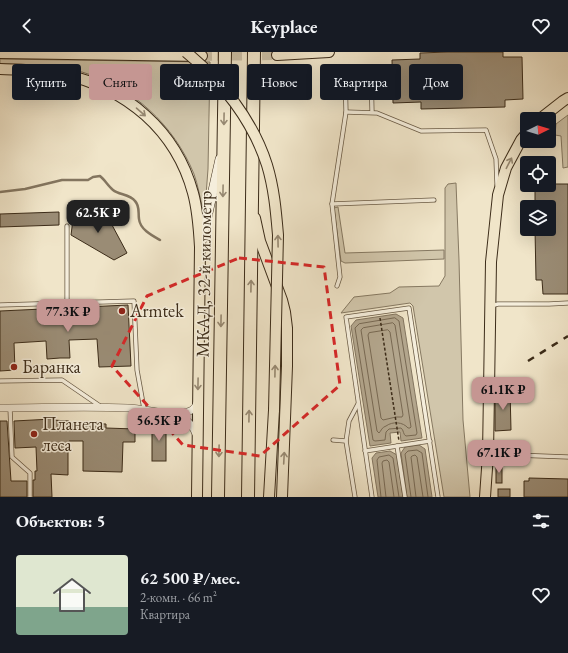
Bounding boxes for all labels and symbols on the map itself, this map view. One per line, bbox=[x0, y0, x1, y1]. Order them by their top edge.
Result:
one-way arrow bbox=[136, 107, 147, 116]
one-way arrow bbox=[220, 112, 228, 125]
north arrow bbox=[520, 112, 556, 148]
one-way arrow bbox=[506, 157, 513, 169]
one-way arrow bbox=[220, 184, 227, 197]
street label: МКАД, 32-й километр bbox=[191, 190, 216, 358]
pin: 62.5K ₽ bbox=[61, 200, 135, 234]
one-way arrow bbox=[274, 235, 281, 248]
one-way arrow bbox=[247, 280, 255, 293]
pin: 77.3K ₽ bbox=[31, 299, 105, 333]
place label: Armtek bbox=[129, 299, 184, 322]
marker: Armtek bbox=[117, 306, 127, 316]
one-way arrow bbox=[217, 314, 225, 327]
place label: Баранка bbox=[22, 355, 82, 378]
marker: Баранка bbox=[9, 362, 19, 372]
one-way arrow bbox=[272, 365, 279, 378]
one-way arrow bbox=[194, 377, 202, 390]
pin: 61.1K ₽ bbox=[466, 377, 540, 411]
pin: 56.5K ₽ bbox=[122, 408, 196, 442]
one-way arrow bbox=[245, 410, 253, 423]
place label: Планета леса bbox=[42, 412, 105, 456]
marker: Планета леса bbox=[29, 429, 39, 439]
pin: 67.1K ₽ bbox=[462, 440, 536, 474]
one-way arrow bbox=[215, 444, 223, 457]
one-way arrow bbox=[281, 452, 288, 465]

